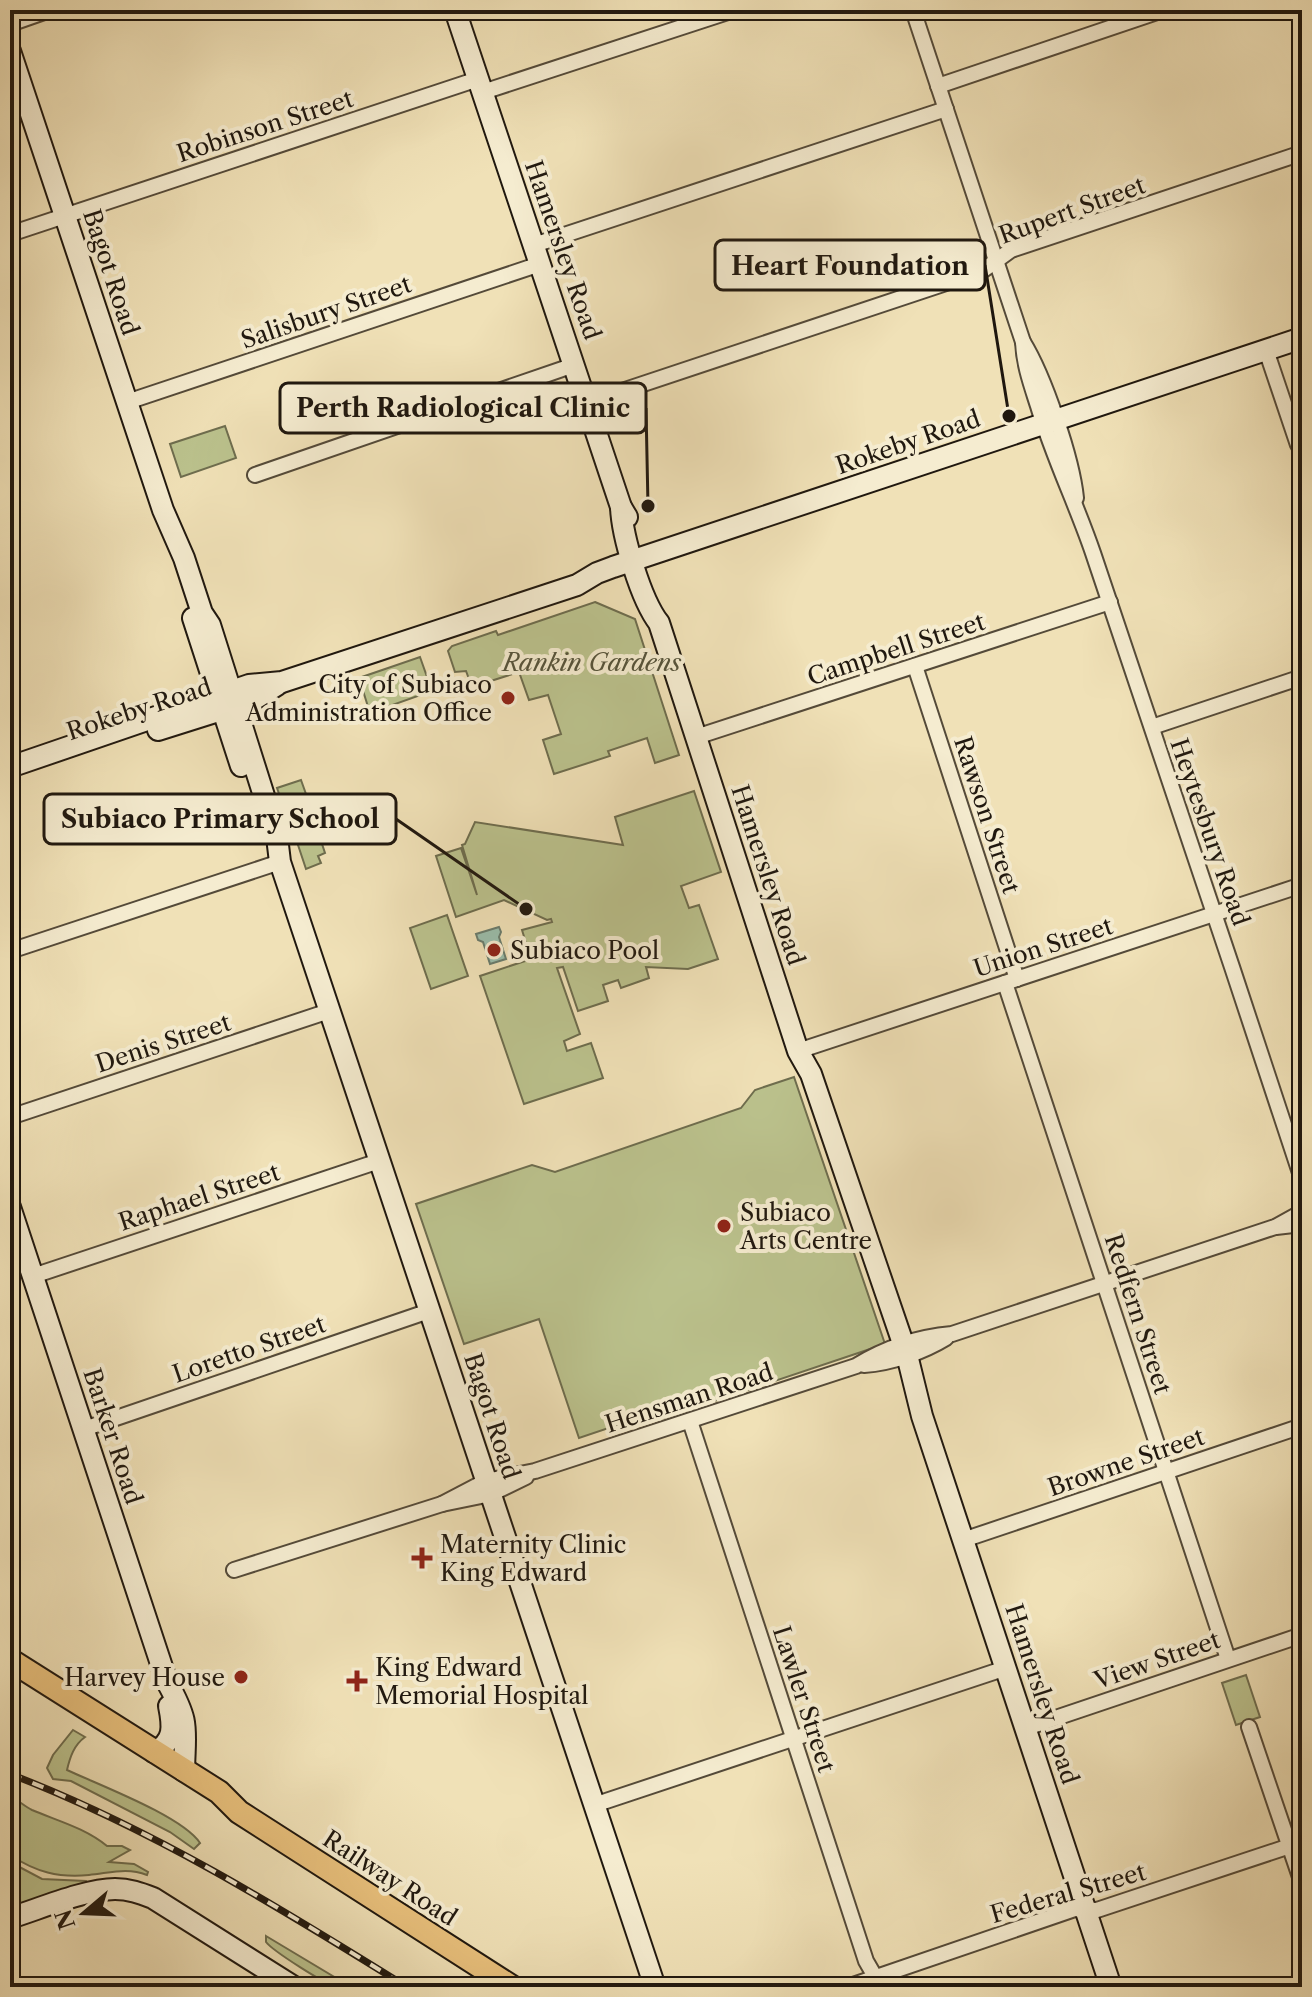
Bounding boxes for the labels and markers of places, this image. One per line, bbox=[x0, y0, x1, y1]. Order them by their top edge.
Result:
callout: Heart Foundation bbox=[715, 240, 985, 290]
callout: Perth Radiological Clinic bbox=[280, 383, 646, 433]
place label: City of Subiaco Administration Office bbox=[245, 670, 492, 727]
marker: City of Subiaco Administration Office bbox=[499, 689, 517, 707]
callout: Subiaco Primary School bbox=[44, 794, 396, 844]
place label: Subiaco Pool bbox=[510, 936, 659, 965]
marker: Subiaco Pool bbox=[485, 941, 503, 959]
place label: Subiaco Arts Centre bbox=[739, 1198, 872, 1255]
marker: Subiaco Arts Centre bbox=[715, 1217, 733, 1235]
place label: Maternity Clinic King Edward bbox=[440, 1530, 626, 1587]
marker: Maternity Clinic King Edward bbox=[411, 1547, 433, 1569]
place label: King Edward Memorial Hospital bbox=[375, 1653, 588, 1710]
place label: Harvey House bbox=[64, 1663, 225, 1692]
marker: Harvey House bbox=[232, 1668, 250, 1686]
marker: King Edward Memorial Hospital bbox=[346, 1670, 368, 1692]

